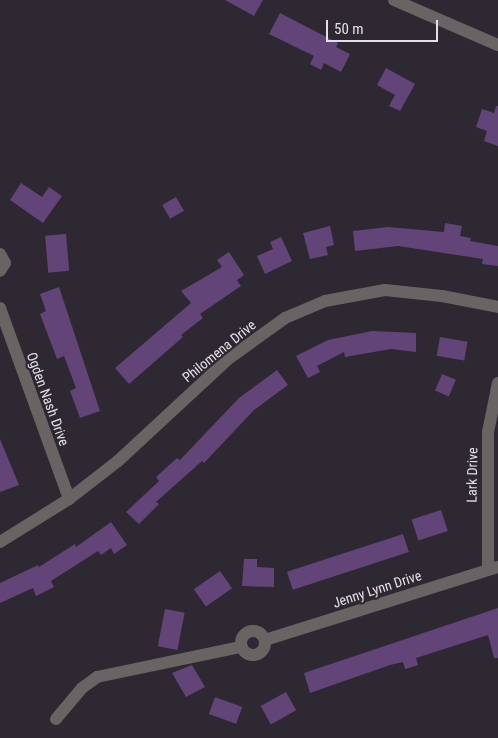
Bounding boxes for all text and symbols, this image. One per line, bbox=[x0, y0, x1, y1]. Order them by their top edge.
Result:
scale bar bbox=[328, 10, 440, 42]
text: 50 m bbox=[334, 20, 364, 38]
street label: Philomena Drive bbox=[179, 316, 259, 386]
street label: Ogden Nash Drive bbox=[23, 350, 73, 448]
street label: Lark Drive bbox=[463, 447, 481, 503]
street label: Jenny Lynn Drive bbox=[331, 567, 423, 611]

